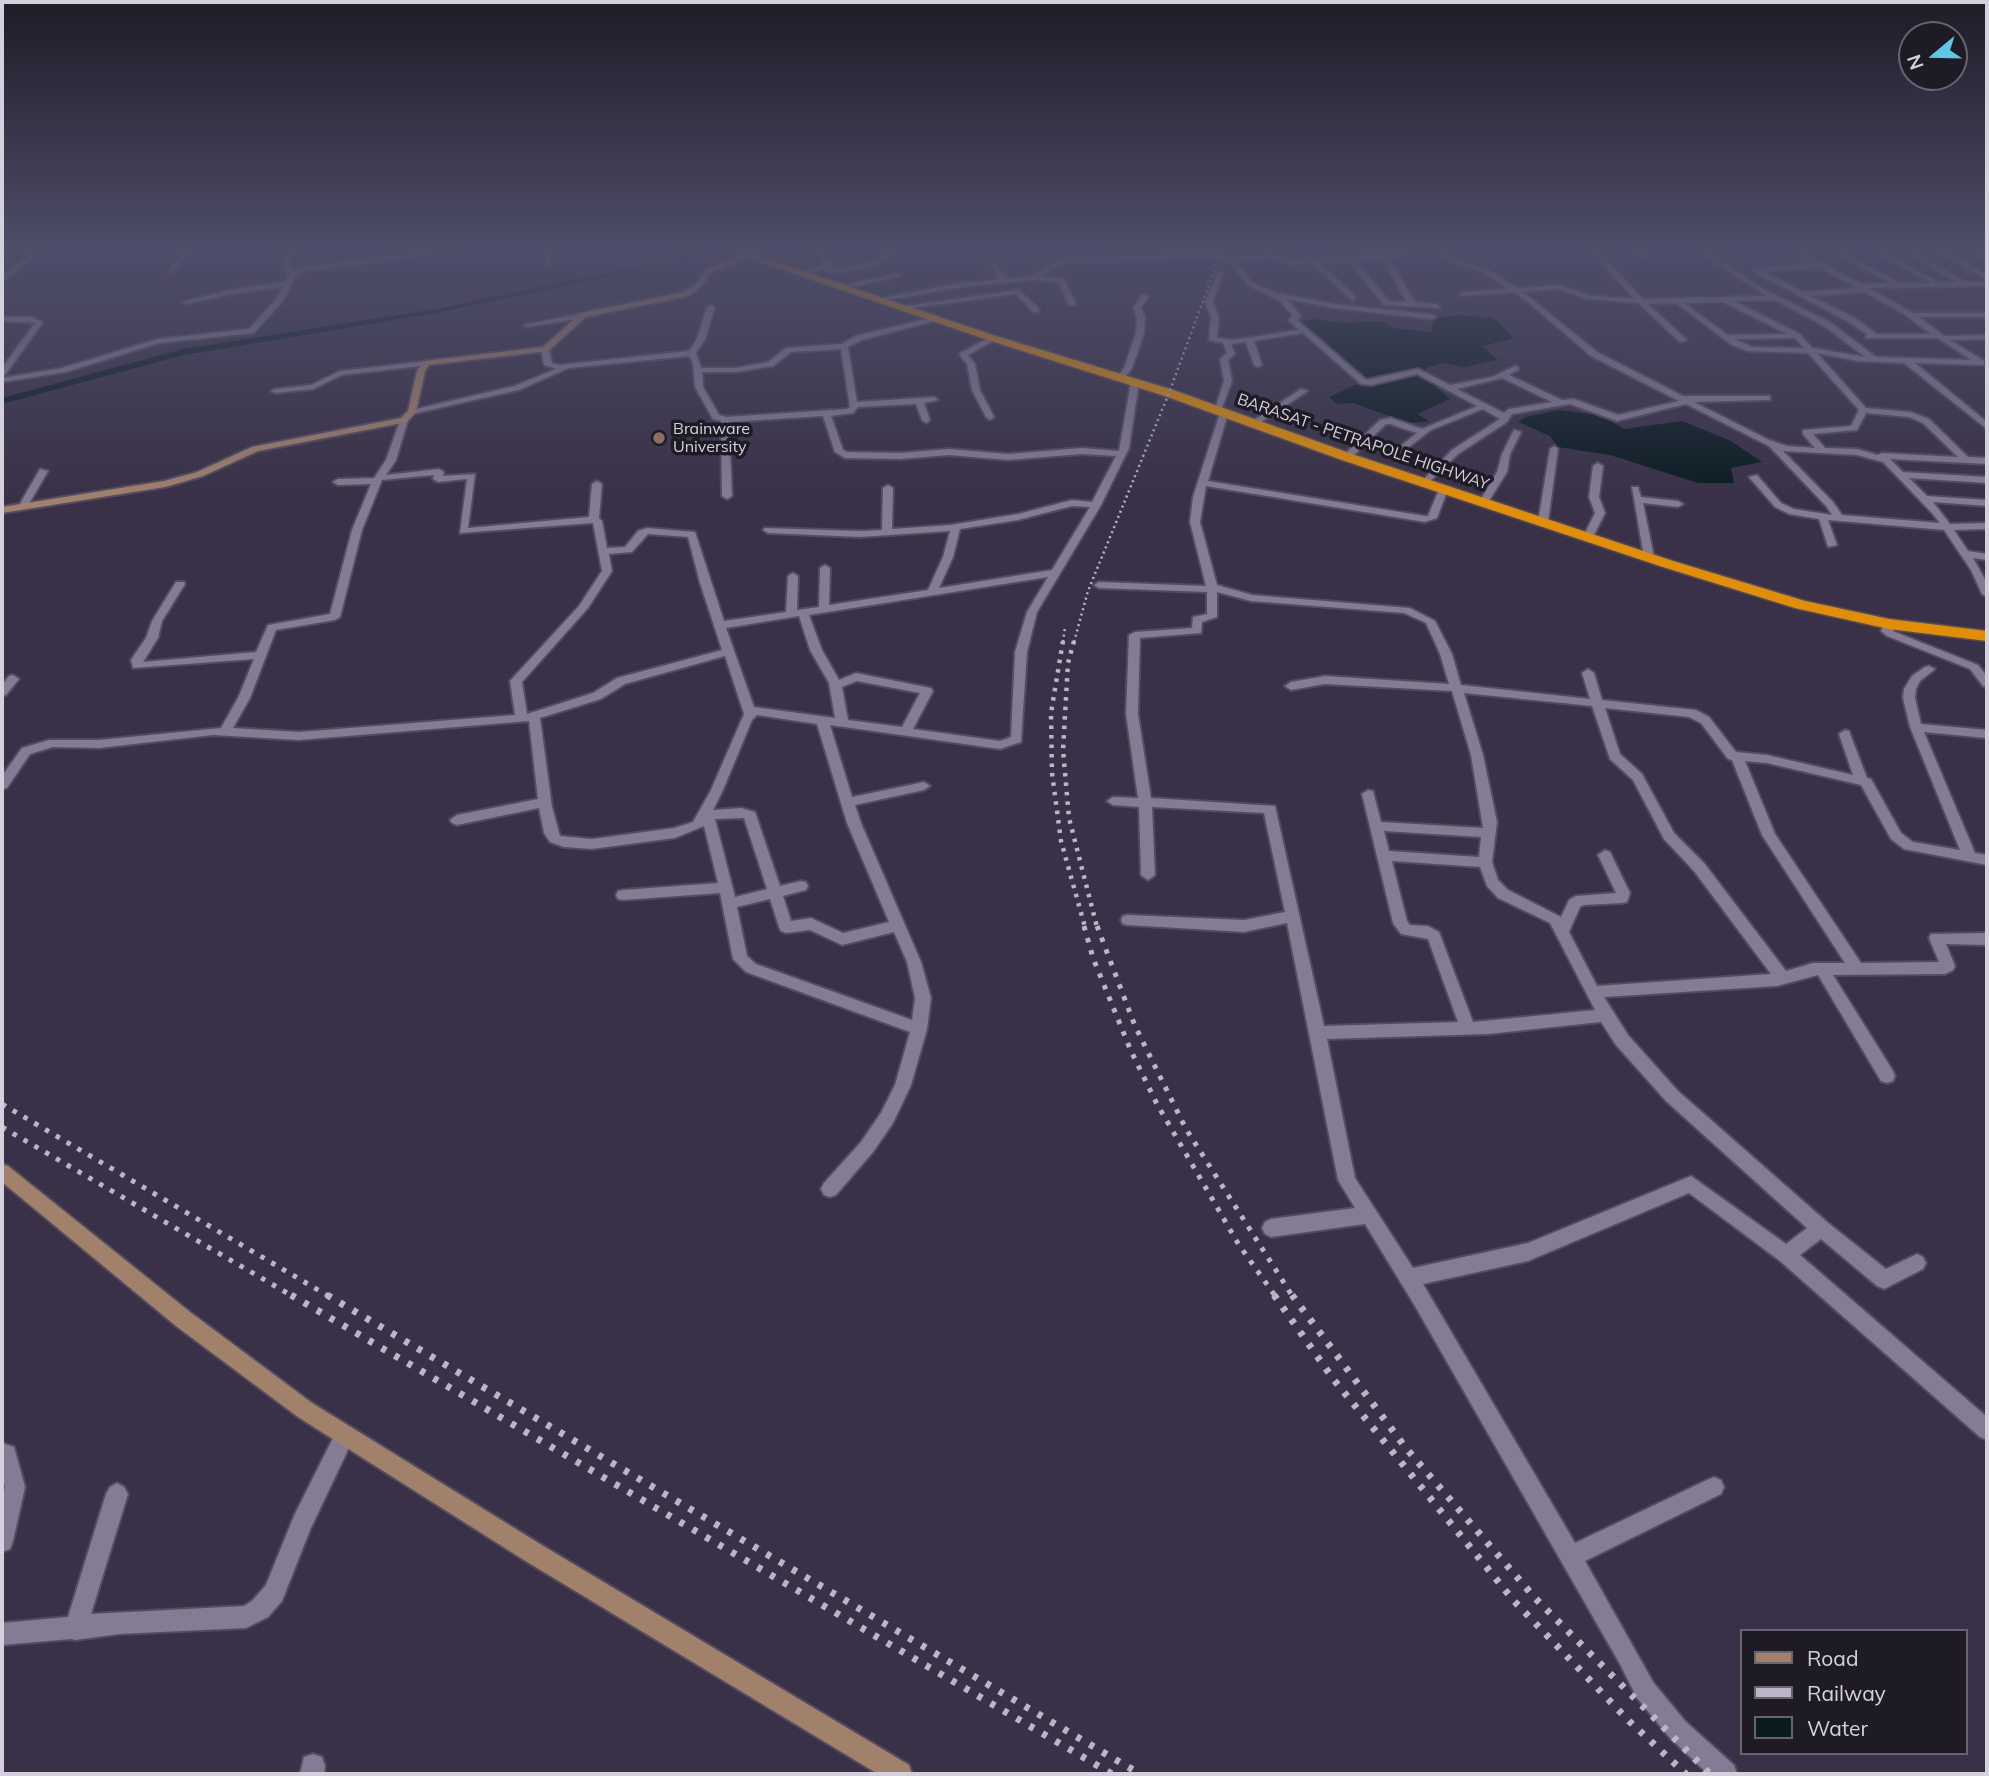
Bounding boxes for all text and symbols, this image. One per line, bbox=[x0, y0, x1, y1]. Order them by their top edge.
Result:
north arrow bbox=[1898, 21, 1968, 91]
text: N bbox=[1901, 51, 1929, 73]
street label: BARASAT - PETRAPOLE HIGHWAY bbox=[1235, 390, 1491, 494]
place label: Brainware University bbox=[673, 419, 750, 457]
marker: Brainware University bbox=[651, 430, 667, 446]
legend bbox=[1741, 1629, 1968, 1755]
text: Road bbox=[1807, 1645, 1858, 1671]
text: Railway bbox=[1807, 1680, 1886, 1706]
text: Water bbox=[1807, 1715, 1868, 1741]

